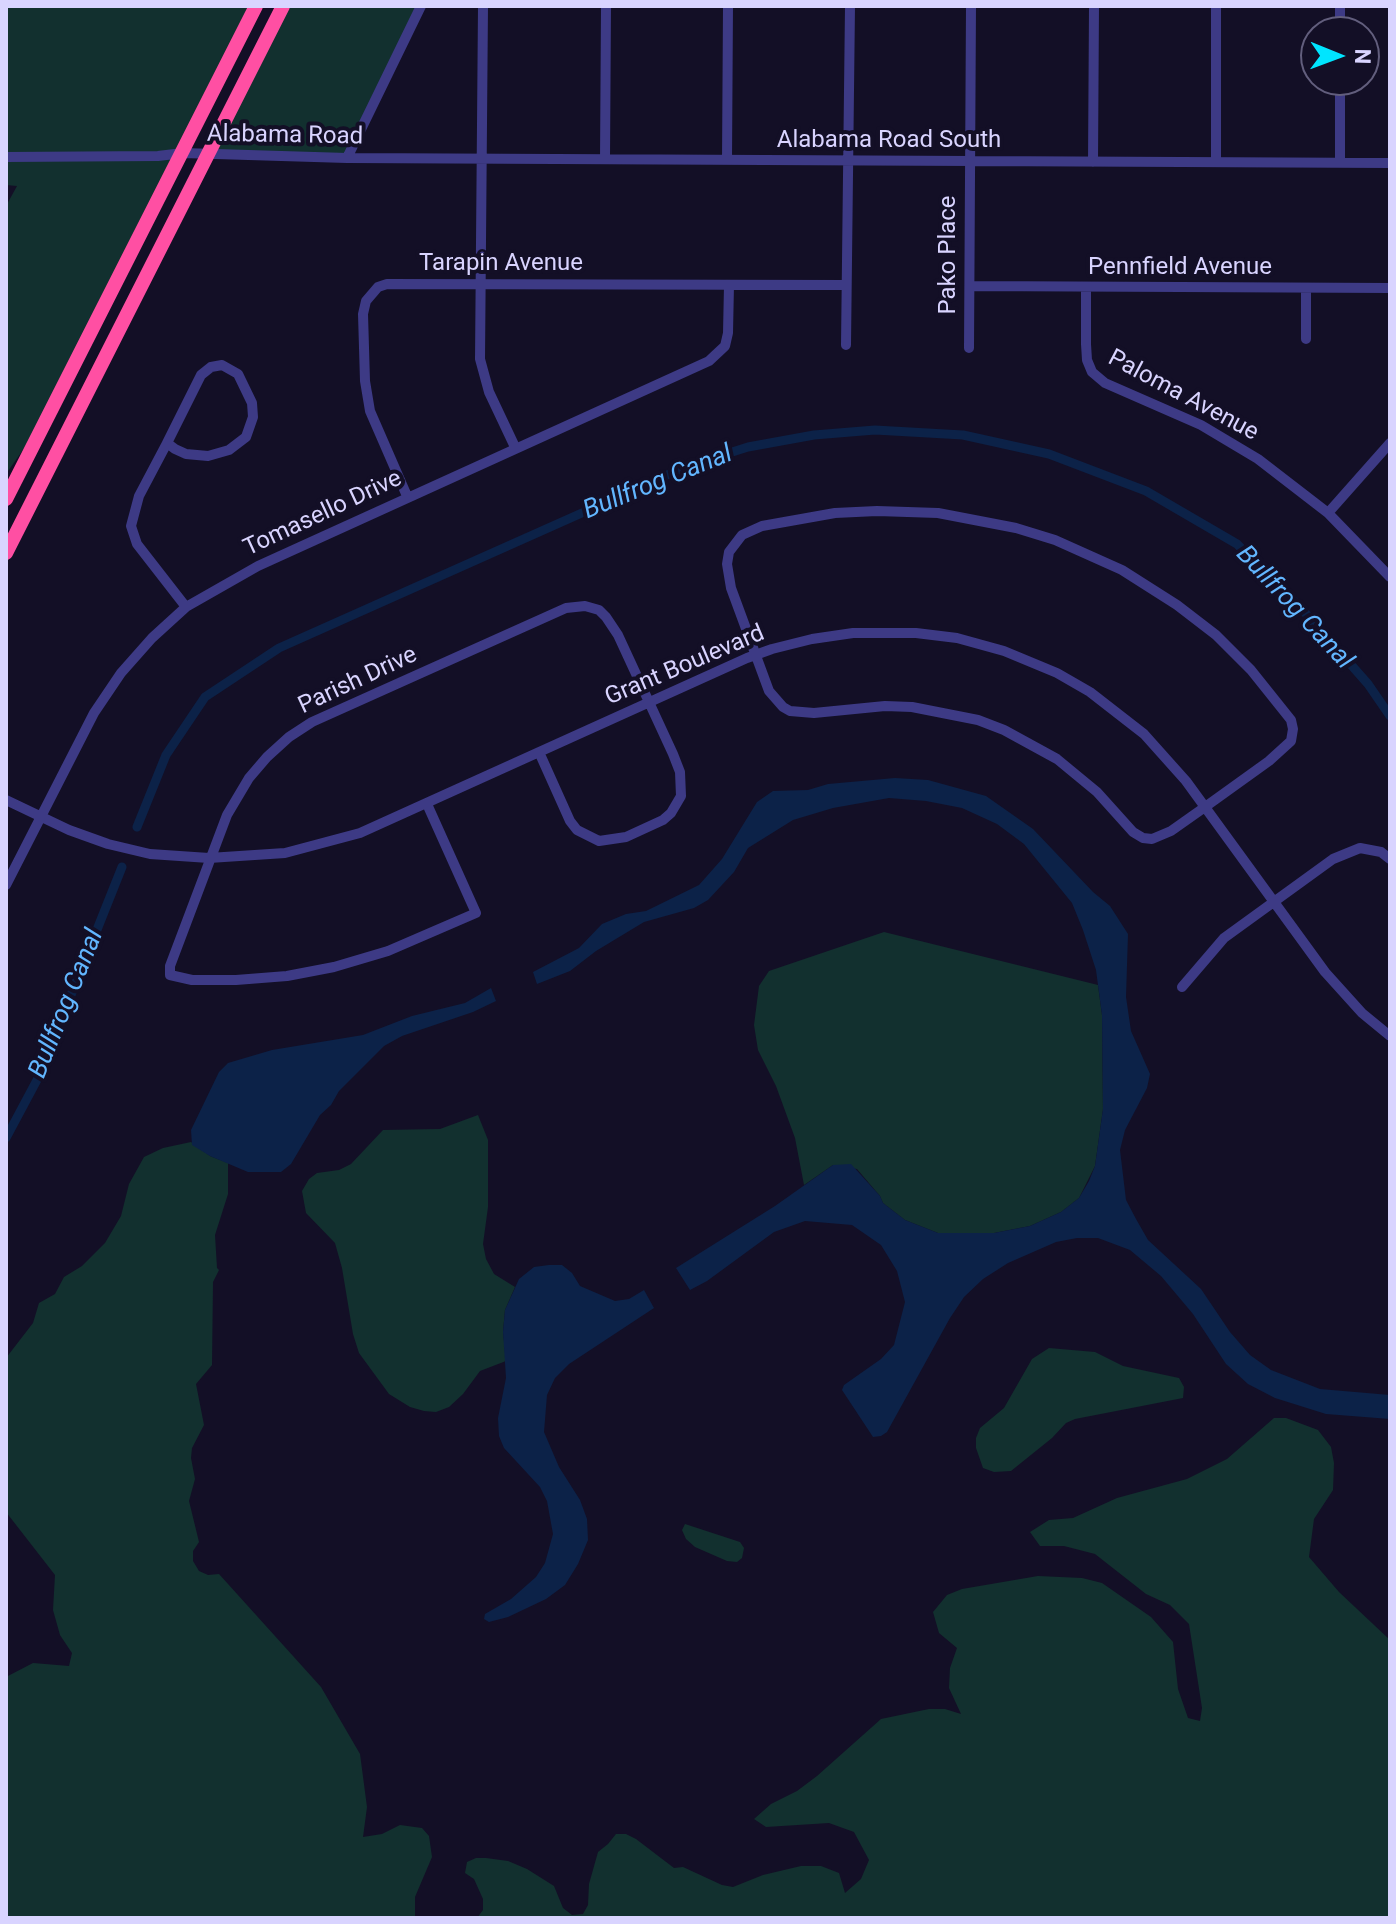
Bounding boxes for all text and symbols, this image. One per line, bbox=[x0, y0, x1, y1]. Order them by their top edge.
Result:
north arrow bbox=[1300, 16, 1380, 96]
text: N bbox=[1350, 48, 1375, 64]
street label: Alabama Road bbox=[207, 120, 363, 152]
street label: Alabama Road South bbox=[777, 127, 1001, 155]
street label: Pako Place bbox=[935, 195, 963, 315]
street label: Tarapin Avenue bbox=[419, 250, 583, 278]
street label: Pennfield Avenue bbox=[1088, 254, 1272, 282]
street label: Paloma Avenue bbox=[1103, 344, 1263, 448]
water label: Bullfrog Canal bbox=[579, 439, 737, 527]
street label: Tomasello Drive bbox=[239, 465, 407, 563]
water label: Bullfrog Canal bbox=[1229, 540, 1359, 676]
street label: Grant Boulevard bbox=[601, 619, 769, 713]
street label: Parish Drive bbox=[294, 641, 422, 721]
water label: Bullfrog Canal bbox=[23, 925, 111, 1083]

